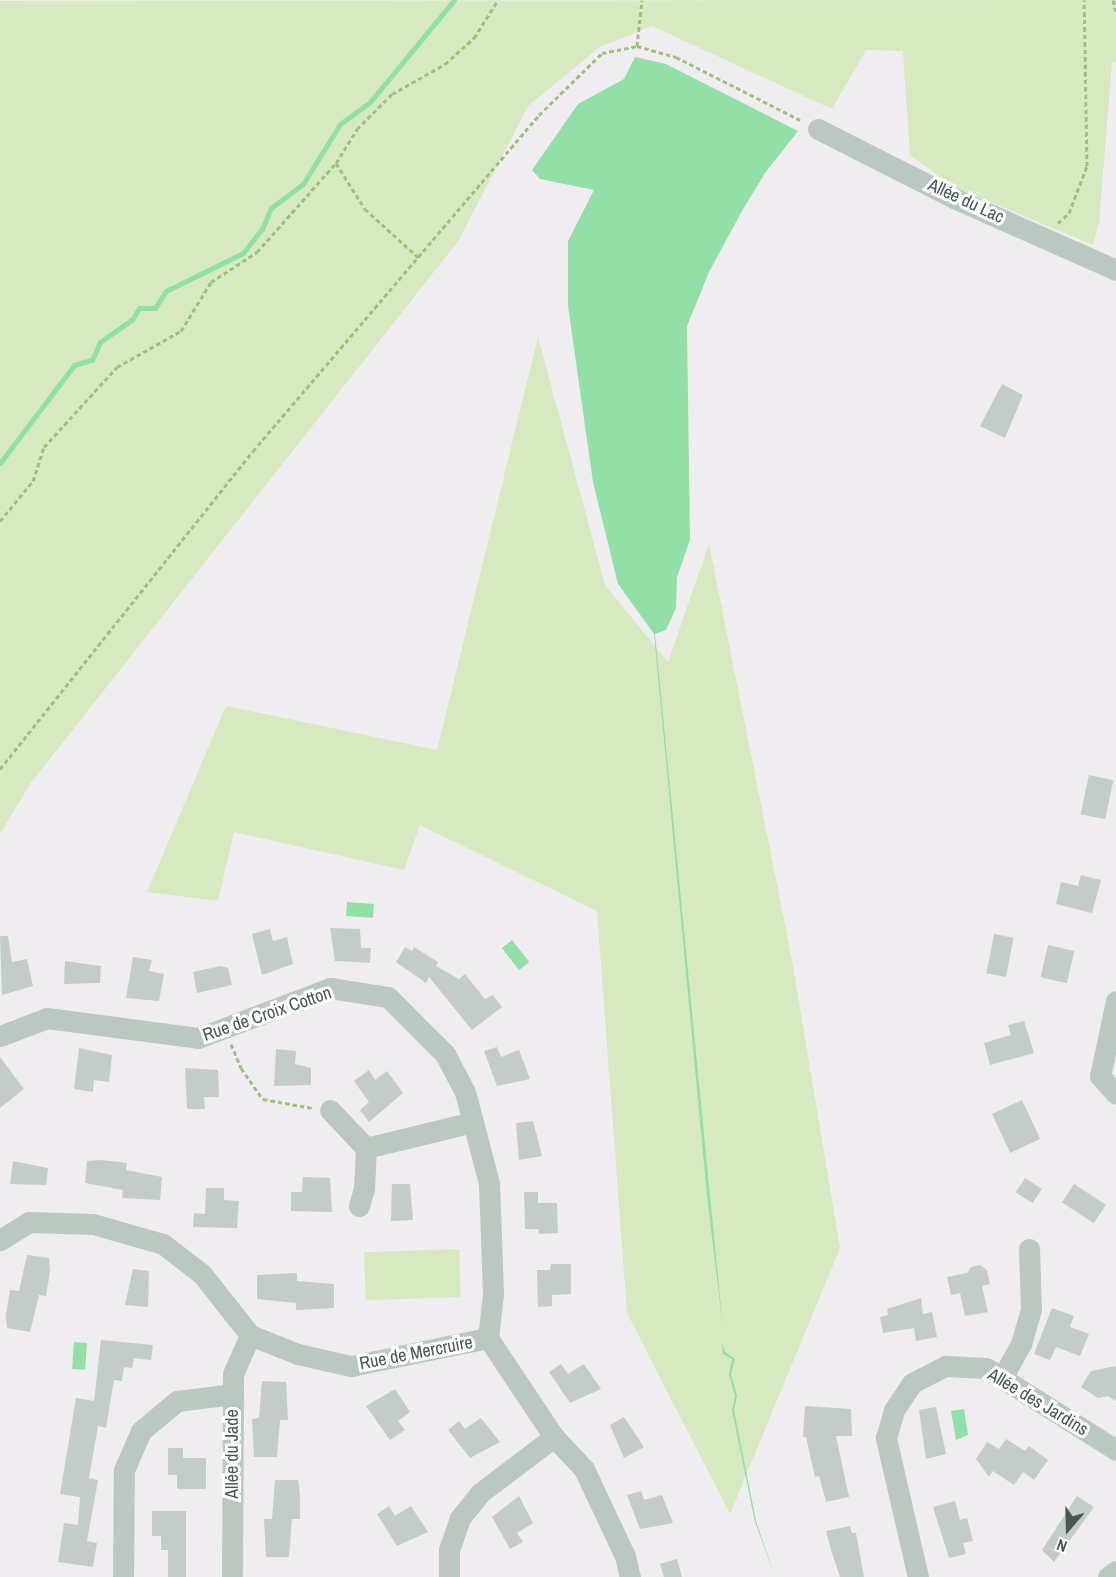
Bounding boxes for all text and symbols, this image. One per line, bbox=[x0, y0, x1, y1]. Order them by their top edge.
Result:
street label: Allée du Lac bbox=[925, 174, 1007, 228]
street label: Rue de Croix Cotton bbox=[200, 982, 334, 1046]
street label: Rue de Mercruire bbox=[358, 1331, 474, 1375]
street label: Allée des Jardins bbox=[984, 1364, 1092, 1440]
street label: Allée du Jade bbox=[221, 1409, 243, 1499]
north arrow bbox=[1038, 1499, 1098, 1559]
text: N bbox=[1054, 1534, 1070, 1558]

